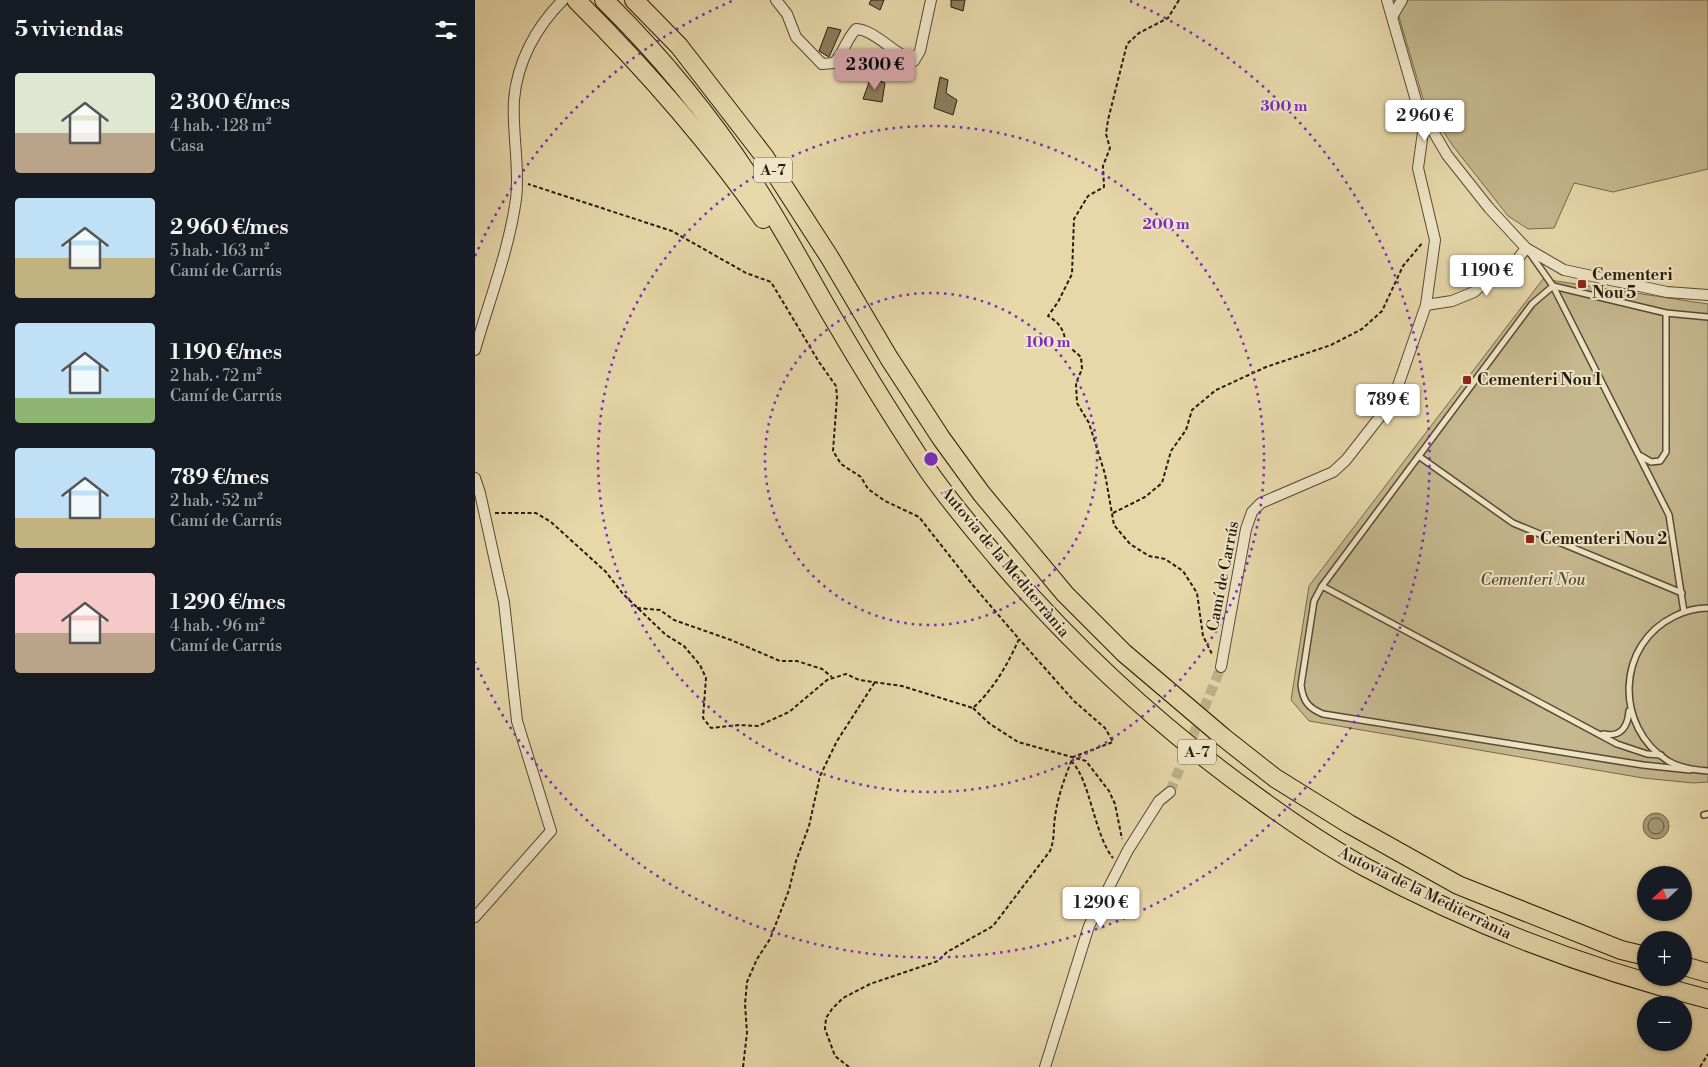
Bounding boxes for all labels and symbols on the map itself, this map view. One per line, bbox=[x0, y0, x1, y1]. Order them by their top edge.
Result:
pin: 2 300 € bbox=[829, 48, 921, 91]
text: 300 m bbox=[1261, 97, 1308, 116]
pin: 2 960 € bbox=[1379, 100, 1471, 142]
road number: A-7 bbox=[754, 158, 792, 182]
text: 200 m bbox=[1142, 215, 1190, 234]
pin: 1 190 € bbox=[1441, 254, 1533, 297]
place label: Cementeri Nou 5 bbox=[1592, 265, 1673, 303]
marker: Cementeri Nou 5 bbox=[1576, 278, 1588, 290]
text: 100 m bbox=[1026, 333, 1071, 352]
place label: Cementeri Nou 1 bbox=[1477, 370, 1602, 390]
marker: Cementeri Nou 1 bbox=[1461, 374, 1473, 386]
pin: 789 € bbox=[1353, 384, 1423, 426]
centre of rings bbox=[922, 450, 940, 468]
street label: Autovia de la Mediterrània bbox=[935, 482, 1074, 642]
street label: Camí de Carrús bbox=[1203, 519, 1243, 633]
place label: Cementeri Nou 2 bbox=[1540, 529, 1667, 549]
marker: Cementeri Nou 2 bbox=[1524, 533, 1536, 545]
park label: Cementeri Nou bbox=[1480, 570, 1587, 590]
road number: A-7 bbox=[1178, 740, 1216, 764]
street label: Autovia de la Mediterrània bbox=[1334, 842, 1516, 944]
north arrow bbox=[1637, 866, 1693, 921]
pin: 1 290 € bbox=[1055, 886, 1147, 929]

